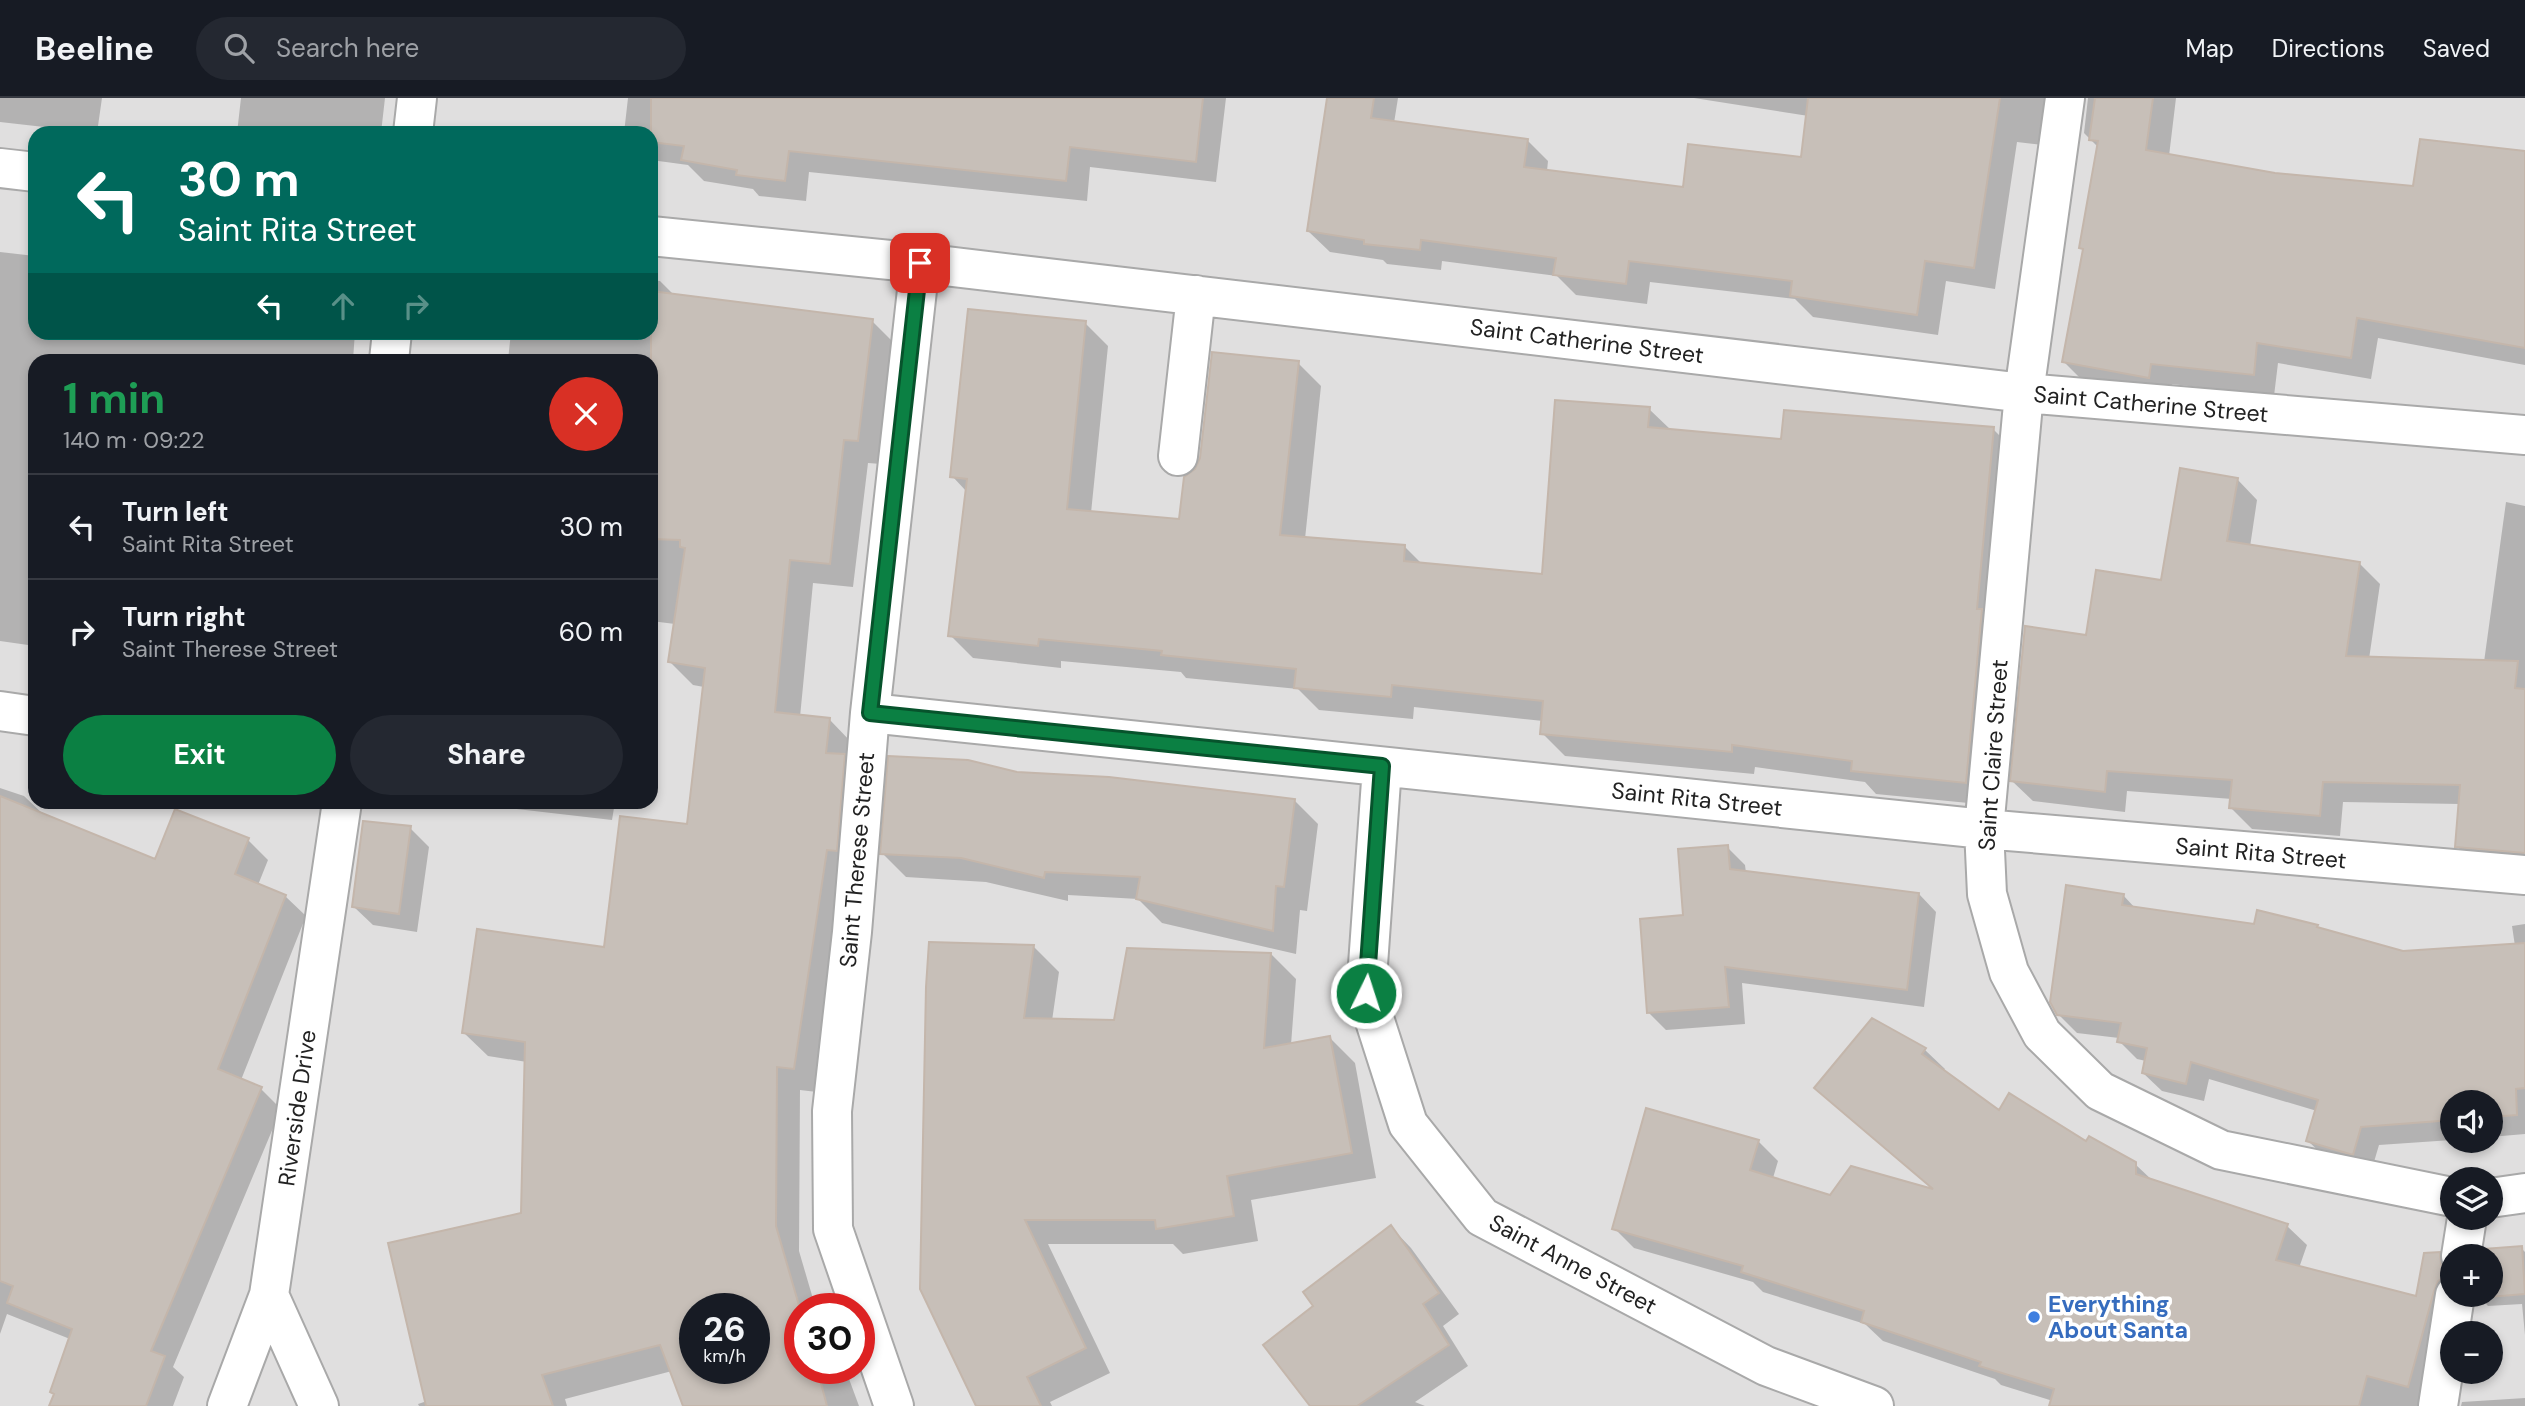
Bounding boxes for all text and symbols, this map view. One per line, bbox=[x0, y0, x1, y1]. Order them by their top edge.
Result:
search box bbox=[196, 17, 686, 80]
text: Beeline bbox=[35, 27, 154, 70]
icon: search bbox=[220, 29, 258, 67]
text: Search here bbox=[276, 31, 419, 65]
text: Map bbox=[2186, 33, 2234, 64]
text: Directions bbox=[2272, 33, 2385, 64]
text: Saved bbox=[2423, 33, 2490, 64]
text: 30 m bbox=[178, 147, 300, 211]
icon: left bbox=[63, 154, 154, 245]
text: Saint Rita Street bbox=[178, 209, 417, 251]
pin bbox=[890, 233, 950, 293]
icon: arrive bbox=[901, 244, 939, 282]
icon: left bbox=[251, 287, 289, 325]
icon: ahead bbox=[324, 287, 362, 325]
icon: right bbox=[397, 287, 435, 325]
street label: Saint Catherine Street bbox=[1468, 312, 1706, 370]
text: 1 min bbox=[63, 371, 165, 426]
button: close bbox=[549, 377, 623, 451]
street label: Saint Catherine Street bbox=[2032, 379, 2270, 429]
text: 140 m · 09:22 bbox=[63, 425, 205, 455]
text: Turn left bbox=[122, 495, 229, 529]
icon: left bbox=[63, 508, 101, 546]
text: 30 m bbox=[560, 510, 623, 544]
text: Saint Rita Street bbox=[122, 529, 294, 559]
text: Turn right bbox=[122, 600, 246, 634]
icon: right bbox=[63, 613, 101, 651]
text: 60 m bbox=[559, 615, 623, 649]
text: Saint Therese Street bbox=[122, 634, 338, 664]
street label: Saint Claire Street bbox=[1971, 658, 2015, 852]
button: Exit bbox=[63, 715, 336, 795]
button: Share bbox=[350, 715, 623, 795]
street label: Saint Therese Street bbox=[833, 751, 881, 969]
street label: Saint Rita Street bbox=[1610, 775, 1784, 823]
street label: Saint Rita Street bbox=[2174, 831, 2348, 875]
position arrow bbox=[1329, 956, 1403, 1030]
street label: Riverside Drive bbox=[271, 1028, 323, 1188]
map controls bbox=[2440, 1090, 2503, 1384]
button: sound bbox=[2440, 1090, 2503, 1153]
button: layers bbox=[2440, 1167, 2503, 1230]
street label: Saint Anne Street bbox=[1484, 1207, 1662, 1321]
button: + bbox=[2440, 1244, 2503, 1307]
place label: Everything About Santa bbox=[2048, 1289, 2188, 1345]
speed limit sign: 30 bbox=[784, 1293, 875, 1384]
text: 26 bbox=[703, 1306, 746, 1352]
marker: Everything About Santa bbox=[2026, 1309, 2042, 1325]
button: − bbox=[2440, 1321, 2503, 1384]
text: km/h bbox=[703, 1344, 746, 1368]

